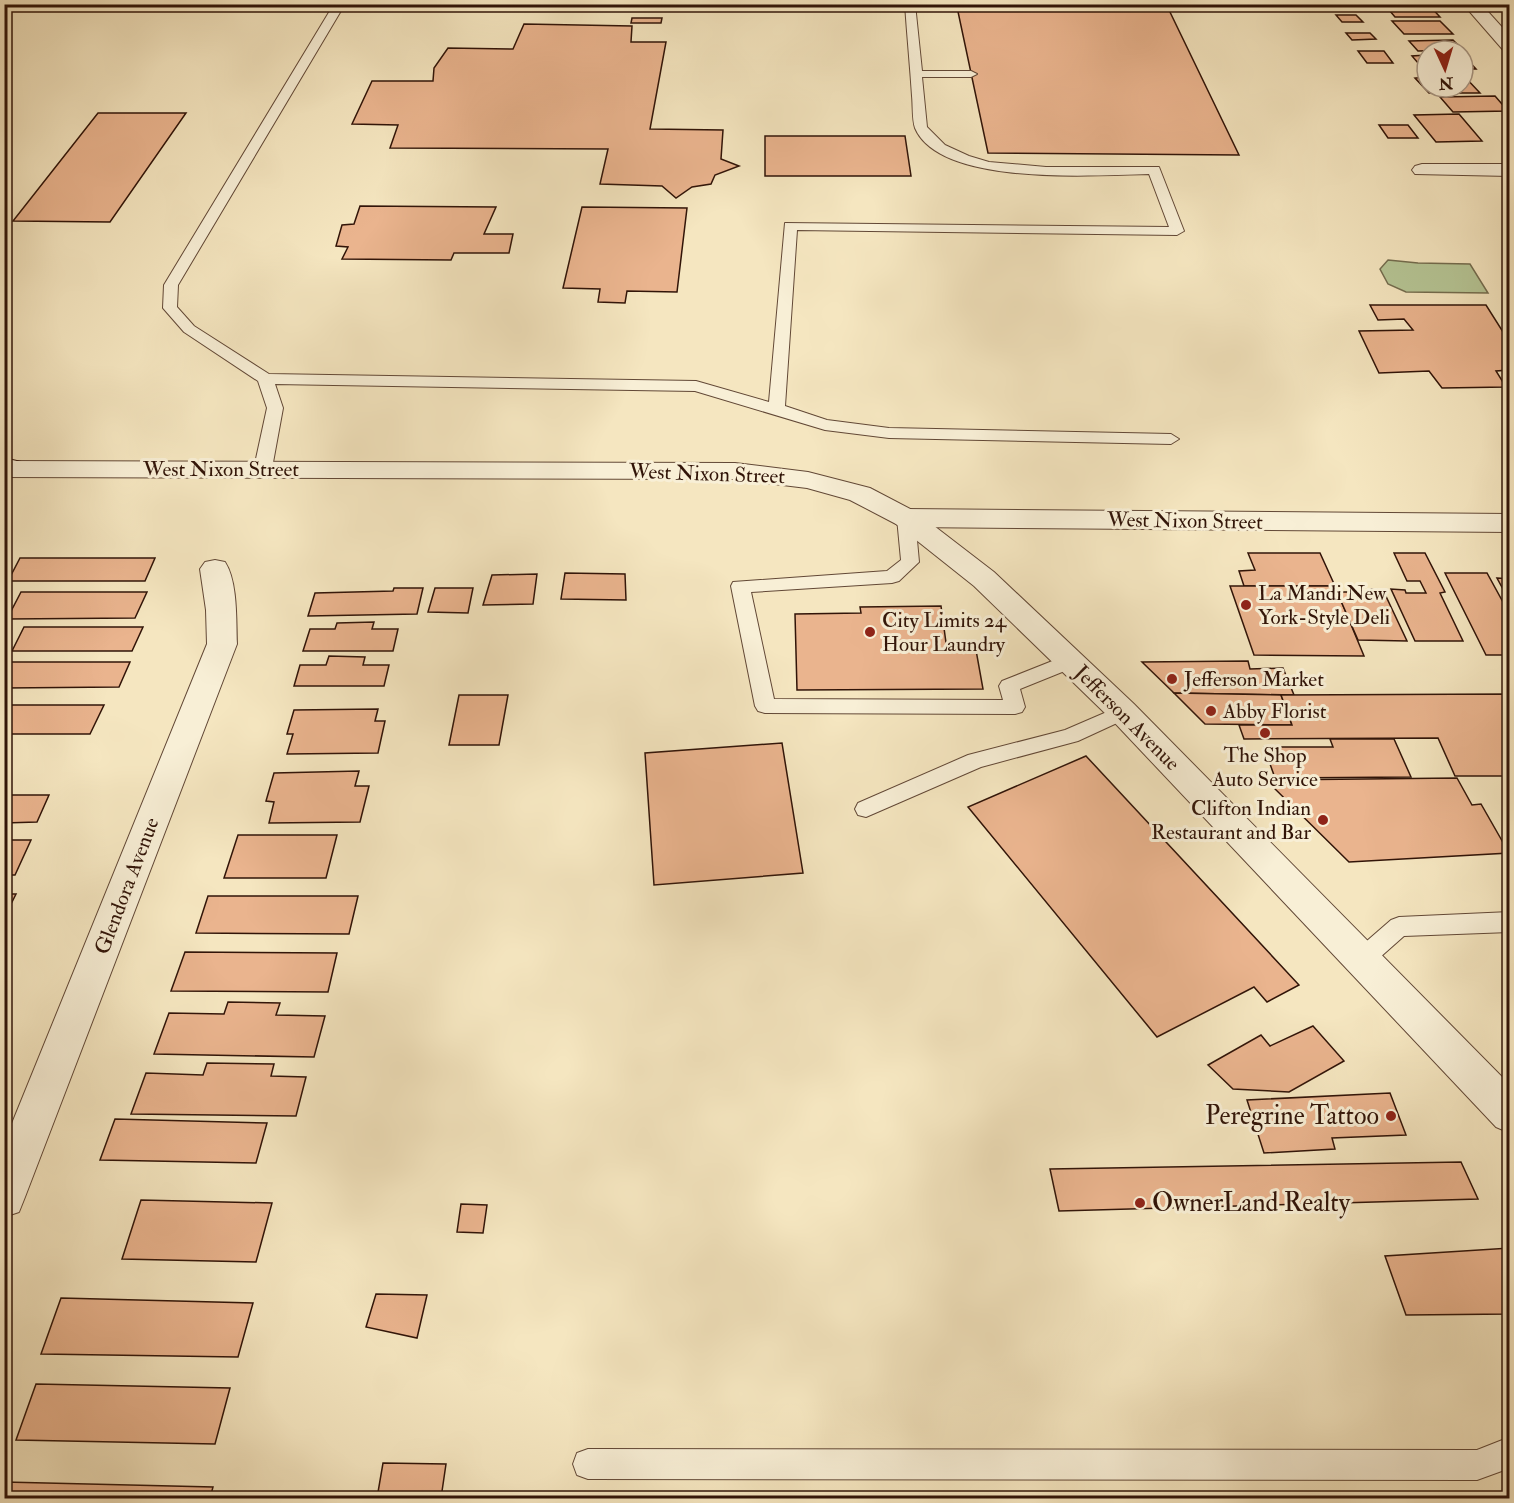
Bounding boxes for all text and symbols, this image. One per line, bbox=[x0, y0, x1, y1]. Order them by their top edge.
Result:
north arrow bbox=[1415, 39, 1475, 99]
text: N bbox=[1437, 72, 1455, 93]
street label: West Nixon Street bbox=[142, 456, 299, 483]
street label: West Nixon Street bbox=[628, 458, 786, 490]
street label: West Nixon Street bbox=[1106, 506, 1263, 536]
place label: La Mandi New York-Style Deli bbox=[1258, 580, 1391, 631]
marker: La Mandi New York-Style Deli bbox=[1239, 598, 1253, 612]
place label: City Limits 24 Hour Laundry bbox=[882, 607, 1008, 658]
marker: City Limits 24 Hour Laundry bbox=[863, 625, 877, 639]
street label: Jefferson Avenue bbox=[1068, 659, 1186, 777]
place label: Jefferson Market bbox=[1183, 666, 1324, 693]
marker: Jefferson Market bbox=[1165, 672, 1179, 686]
place label: Abby Florist bbox=[1222, 698, 1327, 725]
marker: Abby Florist bbox=[1204, 704, 1218, 718]
marker: The Shop Auto Service bbox=[1258, 726, 1272, 740]
place label: The Shop Auto Service bbox=[1211, 742, 1318, 793]
place label: Clifton Indian Restaurant and Bar bbox=[1151, 795, 1311, 846]
street label: Glendora Avenue bbox=[88, 813, 166, 958]
marker: Clifton Indian Restaurant and Bar bbox=[1316, 813, 1330, 827]
place label: Peregrine Tattoo bbox=[1205, 1100, 1379, 1132]
marker: Peregrine Tattoo bbox=[1384, 1109, 1398, 1123]
place label: OwnerLand Realty bbox=[1152, 1187, 1351, 1219]
marker: OwnerLand Realty bbox=[1133, 1196, 1147, 1210]

